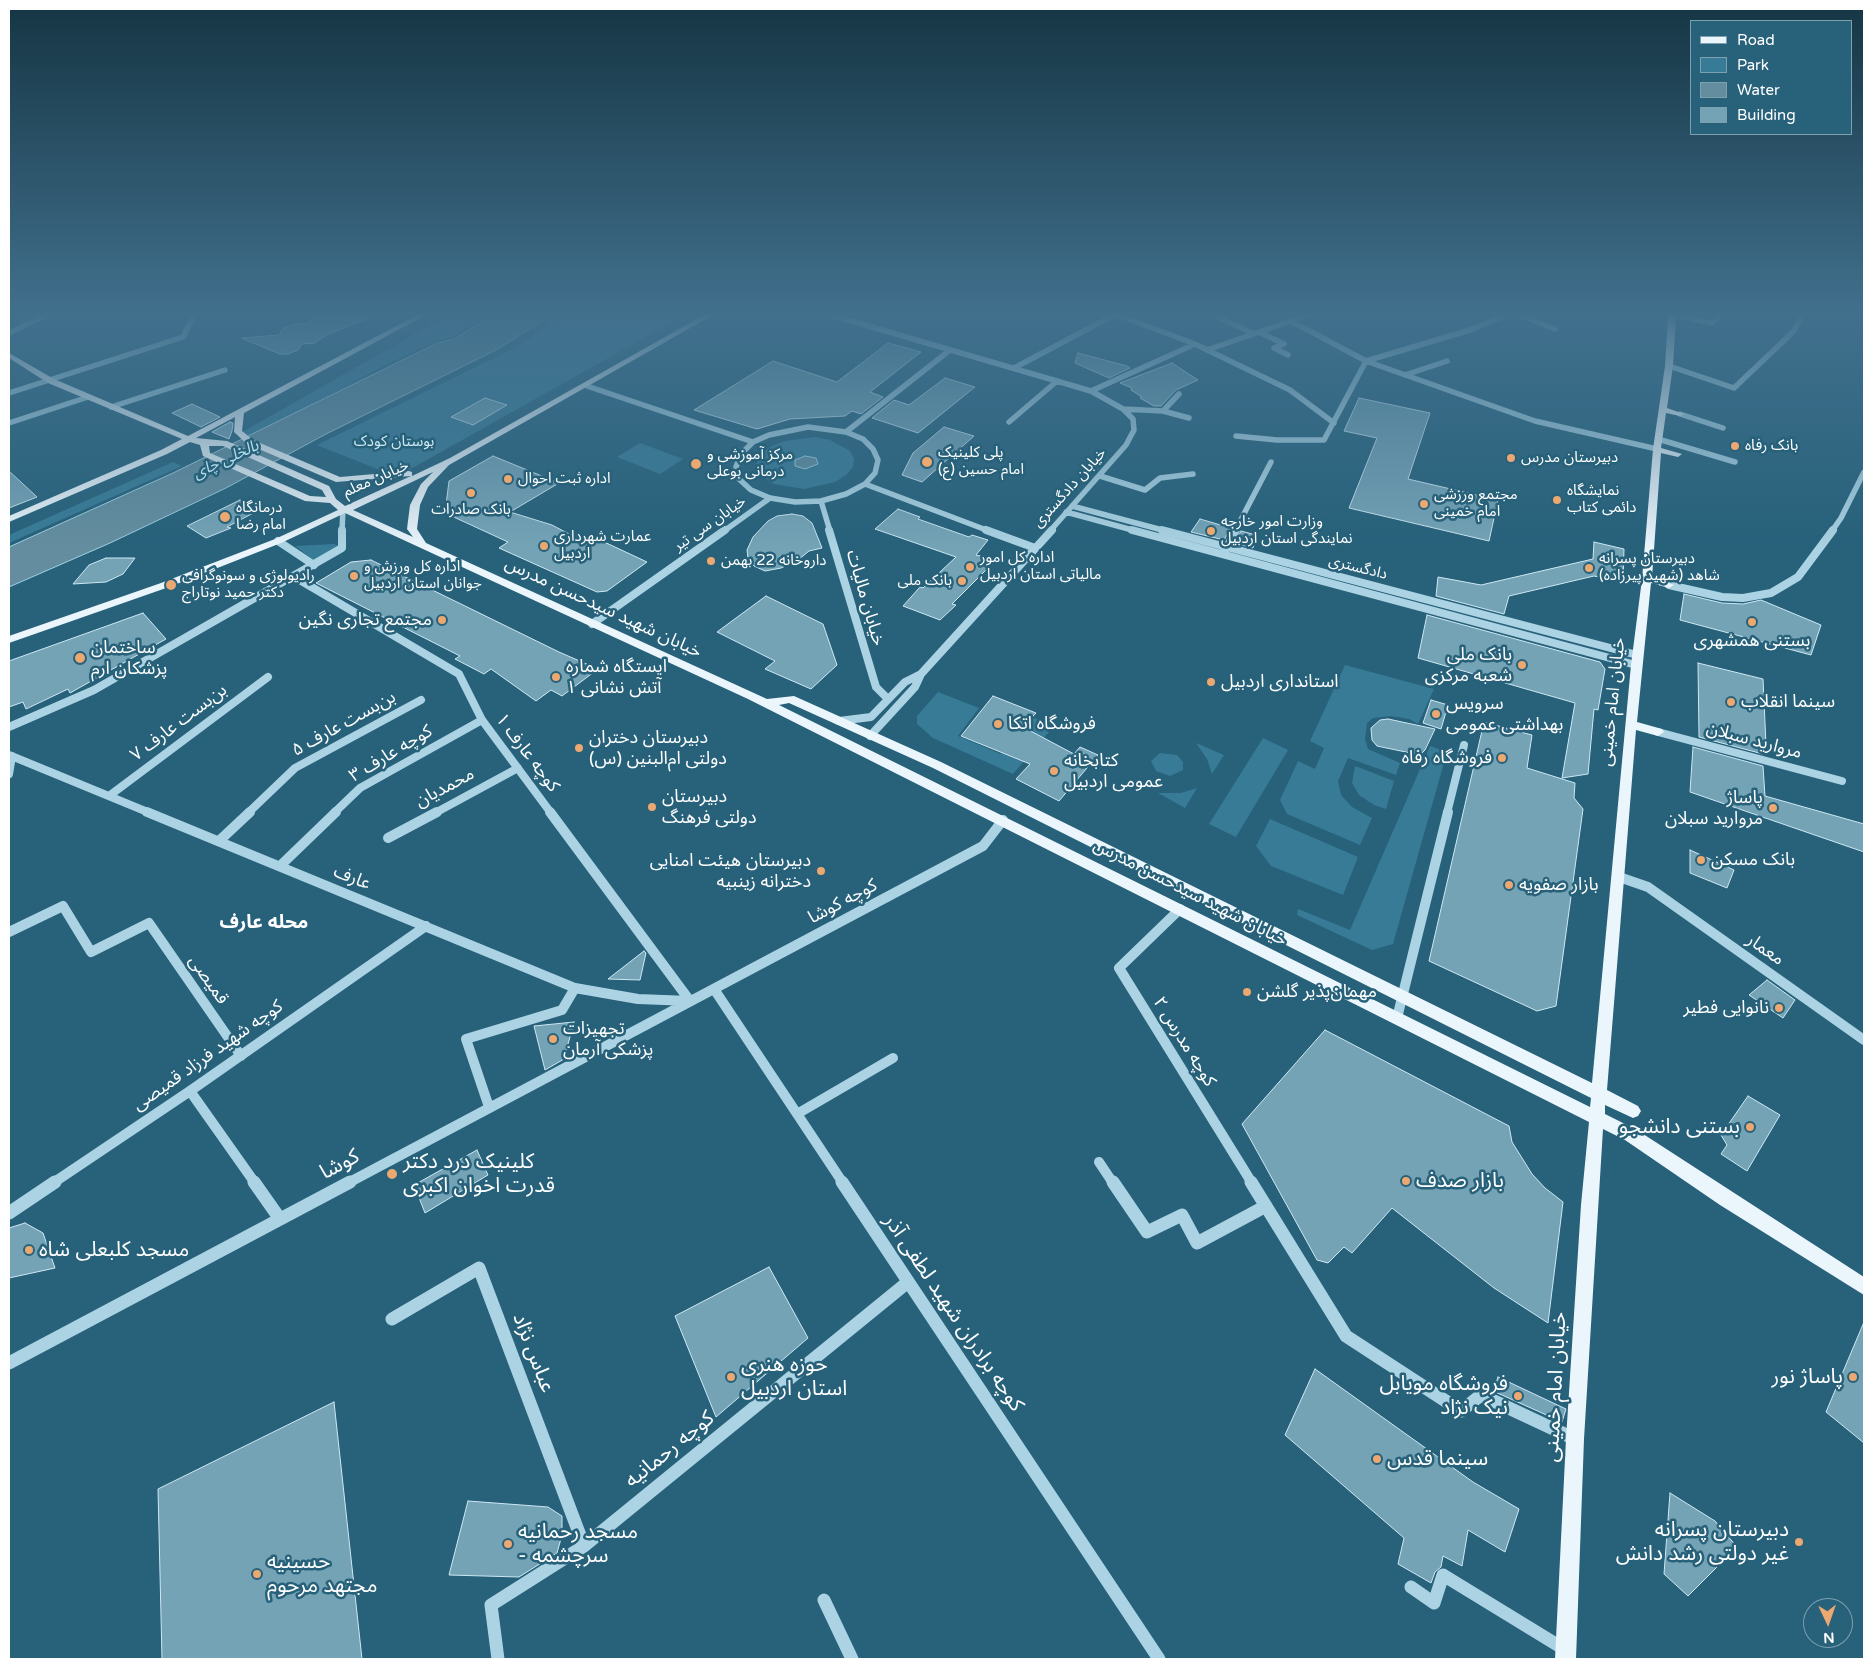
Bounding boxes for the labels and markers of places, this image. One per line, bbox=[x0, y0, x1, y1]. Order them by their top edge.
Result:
place label: بانک رفاه bbox=[1745, 437, 1798, 455]
marker: بانک رفاه bbox=[1729, 440, 1741, 452]
place label: پلی کلینیک امام حسین (ع) bbox=[938, 444, 1024, 479]
place label: مرکز آموزشی و درمانی بوعلی bbox=[707, 446, 793, 481]
place label: دبیرستان مدرس bbox=[1521, 449, 1618, 467]
marker: دبیرستان مدرس bbox=[1505, 452, 1517, 464]
marker: پلی کلینیک امام حسین (ع) bbox=[920, 455, 934, 469]
marker: مرکز آموزشی و درمانی بوعلی bbox=[689, 457, 703, 471]
place label: اداره ثبت احوال bbox=[518, 470, 611, 488]
marker: اداره ثبت احوال bbox=[502, 473, 514, 485]
place label: نمایشگاه دائمی کتاب bbox=[1567, 482, 1636, 517]
place label: مجتمع ورزشی امام خمینی bbox=[1434, 486, 1518, 521]
marker: بانک صادرات bbox=[465, 487, 477, 499]
marker: نمایشگاه دائمی کتاب bbox=[1551, 494, 1563, 506]
marker: مجتمع ورزشی امام خمینی bbox=[1418, 498, 1430, 510]
place label: درمانگاه امام رضا bbox=[236, 499, 286, 534]
place label: بانک صادرات bbox=[431, 501, 511, 519]
marker: درمانگاه امام رضا bbox=[218, 510, 232, 524]
place label: وزارت امور خارجه نمایندگی استان اردبیل bbox=[1221, 513, 1353, 548]
marker: وزارت امور خارجه نمایندگی استان اردبیل bbox=[1205, 525, 1217, 537]
place label: عمارت شهرداری اردبیل bbox=[554, 528, 651, 563]
marker: عمارت شهرداری اردبیل bbox=[538, 540, 550, 552]
place label: اداره کل امور مالیاتی استان اردبیل bbox=[980, 549, 1101, 584]
place label: دبیرستان پسرانه شاهد (شهید پیرزاده) bbox=[1599, 550, 1720, 585]
place label: داروخانه 22 بهمن bbox=[721, 552, 826, 570]
marker: داروخانه 22 بهمن bbox=[705, 555, 717, 567]
place label: اداره کل ورزش و جوانان استان اردبیل bbox=[364, 558, 482, 593]
marker: اداره کل امور مالیاتی استان اردبیل bbox=[964, 561, 976, 573]
marker: دبیرستان پسرانه شاهد (شهید پیرزاده) bbox=[1583, 562, 1595, 574]
place label: رادیولوژی و سونوگرافی دکتر حمید نوتاراج bbox=[182, 567, 315, 602]
marker: اداره کل ورزش و جوانان استان اردبیل bbox=[348, 570, 360, 582]
place label: بانک ملی bbox=[898, 572, 952, 590]
marker: بانک ملی bbox=[956, 575, 968, 587]
marker: رادیولوژی و سونوگرافی دکتر حمید نوتاراج bbox=[164, 578, 178, 592]
place label: مجتمع تجاری نگین bbox=[299, 609, 432, 631]
marker: مجتمع تجاری نگین bbox=[436, 614, 448, 626]
marker: بستنی همشهری bbox=[1746, 616, 1758, 628]
place label: بستنی همشهری bbox=[1694, 630, 1810, 652]
place label: ساختمان پزشکان ارم bbox=[91, 637, 167, 680]
place label: بانک ملی شعبه مرکزی bbox=[1425, 644, 1512, 686]
marker: ساختمان پزشکان ارم bbox=[73, 651, 87, 665]
place label: ایستگاه شماره ۱ آتش نشانی bbox=[566, 656, 667, 699]
marker: بانک ملی شعبه مرکزی bbox=[1516, 659, 1528, 671]
marker: ایستگاه شماره ۱ آتش نشانی bbox=[550, 671, 562, 683]
place label: استانداری اردبیل bbox=[1221, 671, 1339, 693]
marker: استانداری اردبیل bbox=[1205, 676, 1217, 688]
place label: سینما انقلاب bbox=[1741, 691, 1835, 713]
place label: سرویس بهداشتی عمومی bbox=[1446, 693, 1563, 736]
marker: سینما انقلاب bbox=[1725, 696, 1737, 708]
marker: سرویس بهداشتی عمومی bbox=[1430, 708, 1442, 720]
place label: فروشگاه اتکا bbox=[1008, 713, 1096, 735]
marker: فروشگاه اتکا bbox=[992, 718, 1004, 730]
place label: دبیرستان دختران دولتی ام‌البنین (س) bbox=[589, 727, 727, 770]
marker: دبیرستان دختران دولتی ام‌البنین (س) bbox=[573, 742, 585, 754]
place label: فروشگاه رفاه bbox=[1402, 747, 1492, 769]
place label: کتابخانه عمومی اردبیل bbox=[1064, 750, 1163, 792]
marker: فروشگاه رفاه bbox=[1496, 752, 1508, 764]
marker: کتابخانه عمومی اردبیل bbox=[1048, 765, 1060, 777]
place label: دبیرستان دولتی فرهنگ bbox=[662, 786, 756, 829]
place label: پاساژ مروارید سبلان bbox=[1665, 787, 1763, 830]
marker: دبیرستان دولتی فرهنگ bbox=[646, 801, 658, 813]
marker: پاساژ مروارید سبلان bbox=[1767, 802, 1779, 814]
place label: بانک مسکن bbox=[1711, 849, 1795, 871]
place label: دبیرستان هیئت امنایی دخترانه زینبیه bbox=[650, 850, 811, 892]
marker: بانک مسکن bbox=[1695, 854, 1707, 866]
marker: دبیرستان هیئت امنایی دخترانه زینبیه bbox=[815, 865, 827, 877]
place label: بازار صفویه bbox=[1519, 874, 1599, 896]
marker: بازار صفویه bbox=[1503, 879, 1515, 891]
place label: مهمان‌پذیر گلشن bbox=[1257, 981, 1377, 1003]
marker: مهمان‌پذیر گلشن bbox=[1241, 986, 1253, 998]
place label: نانوایی فطیر bbox=[1683, 997, 1769, 1019]
marker: نانوایی فطیر bbox=[1773, 1002, 1785, 1014]
place label: تجهیزات پزشکی آرمان bbox=[563, 1018, 653, 1060]
marker: تجهیزات پزشکی آرمان bbox=[547, 1033, 559, 1045]
place label: بستنی دانشجو bbox=[1619, 1114, 1740, 1140]
marker: بستنی دانشجو bbox=[1744, 1121, 1756, 1133]
place label: کلینیک درد دکتر قدرت اخوان اکبری bbox=[403, 1149, 555, 1199]
marker: کلینیک درد دکتر قدرت اخوان اکبری bbox=[385, 1167, 399, 1181]
place label: بازار صدف bbox=[1416, 1168, 1504, 1194]
marker: بازار صدف bbox=[1400, 1175, 1412, 1187]
place label: مسجد کلبعلی شاه bbox=[39, 1237, 189, 1263]
marker: مسجد کلبعلی شاه bbox=[23, 1244, 35, 1256]
place label: حوزه هنری استان اردبیل bbox=[741, 1352, 847, 1402]
place label: پاساژ نور bbox=[1772, 1364, 1843, 1390]
marker: حوزه هنری استان اردبیل bbox=[725, 1371, 737, 1383]
place label: فروشگاه مویابل نیک نژاد bbox=[1379, 1371, 1508, 1421]
marker: پاساژ نور bbox=[1847, 1371, 1859, 1383]
marker: فروشگاه مویابل نیک نژاد bbox=[1512, 1390, 1524, 1402]
place label: سینما قدس bbox=[1387, 1446, 1488, 1472]
marker: سینما قدس bbox=[1371, 1453, 1383, 1465]
place label: دبیرستان پسرانه غیر دولتی رشد دانش bbox=[1616, 1517, 1789, 1567]
place label: مسجد رحمانیه - سرچشمه bbox=[518, 1519, 638, 1569]
marker: دبیرستان پسرانه غیر دولتی رشد دانش bbox=[1793, 1536, 1805, 1548]
marker: مسجد رحمانیه - سرچشمه bbox=[502, 1538, 514, 1550]
place label: حسینیه مجتهد مرحوم bbox=[267, 1549, 377, 1599]
marker: حسینیه مجتهد مرحوم bbox=[251, 1568, 263, 1580]

